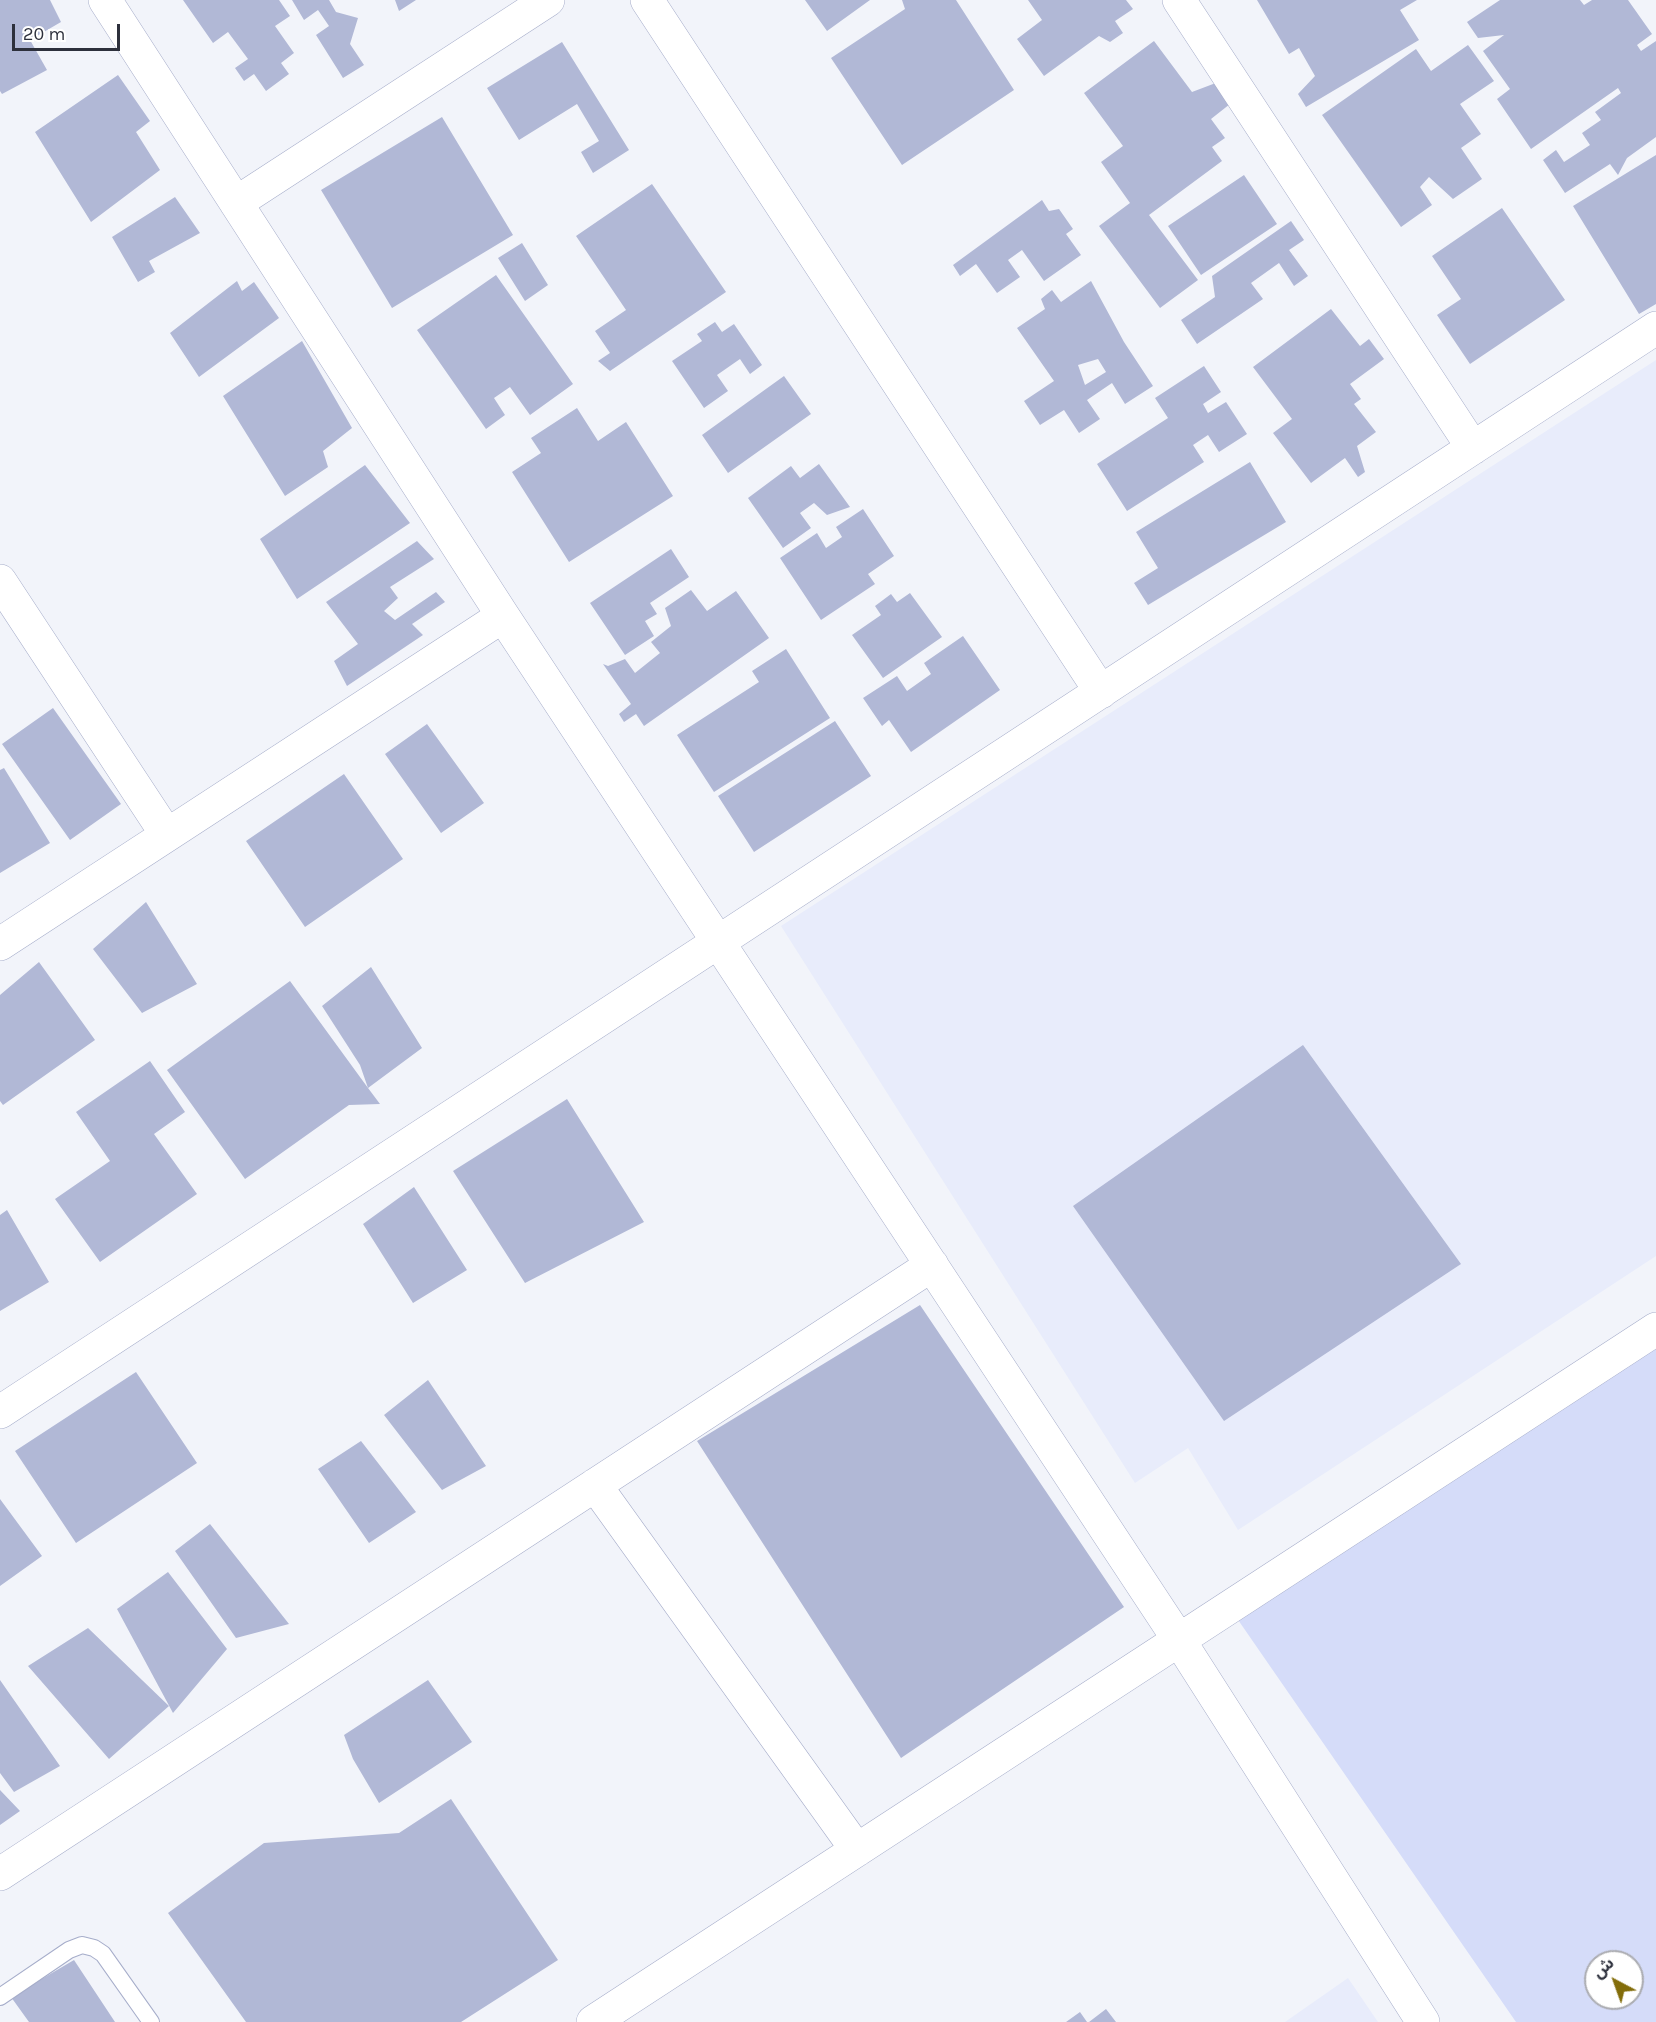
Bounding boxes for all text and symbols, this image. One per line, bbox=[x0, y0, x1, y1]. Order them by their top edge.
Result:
scale bar bbox=[15, 12, 123, 50]
text: 20 m bbox=[23, 23, 65, 45]
north arrow bbox=[1584, 1950, 1644, 2010]
text: ش bbox=[1589, 1953, 1618, 1982]

